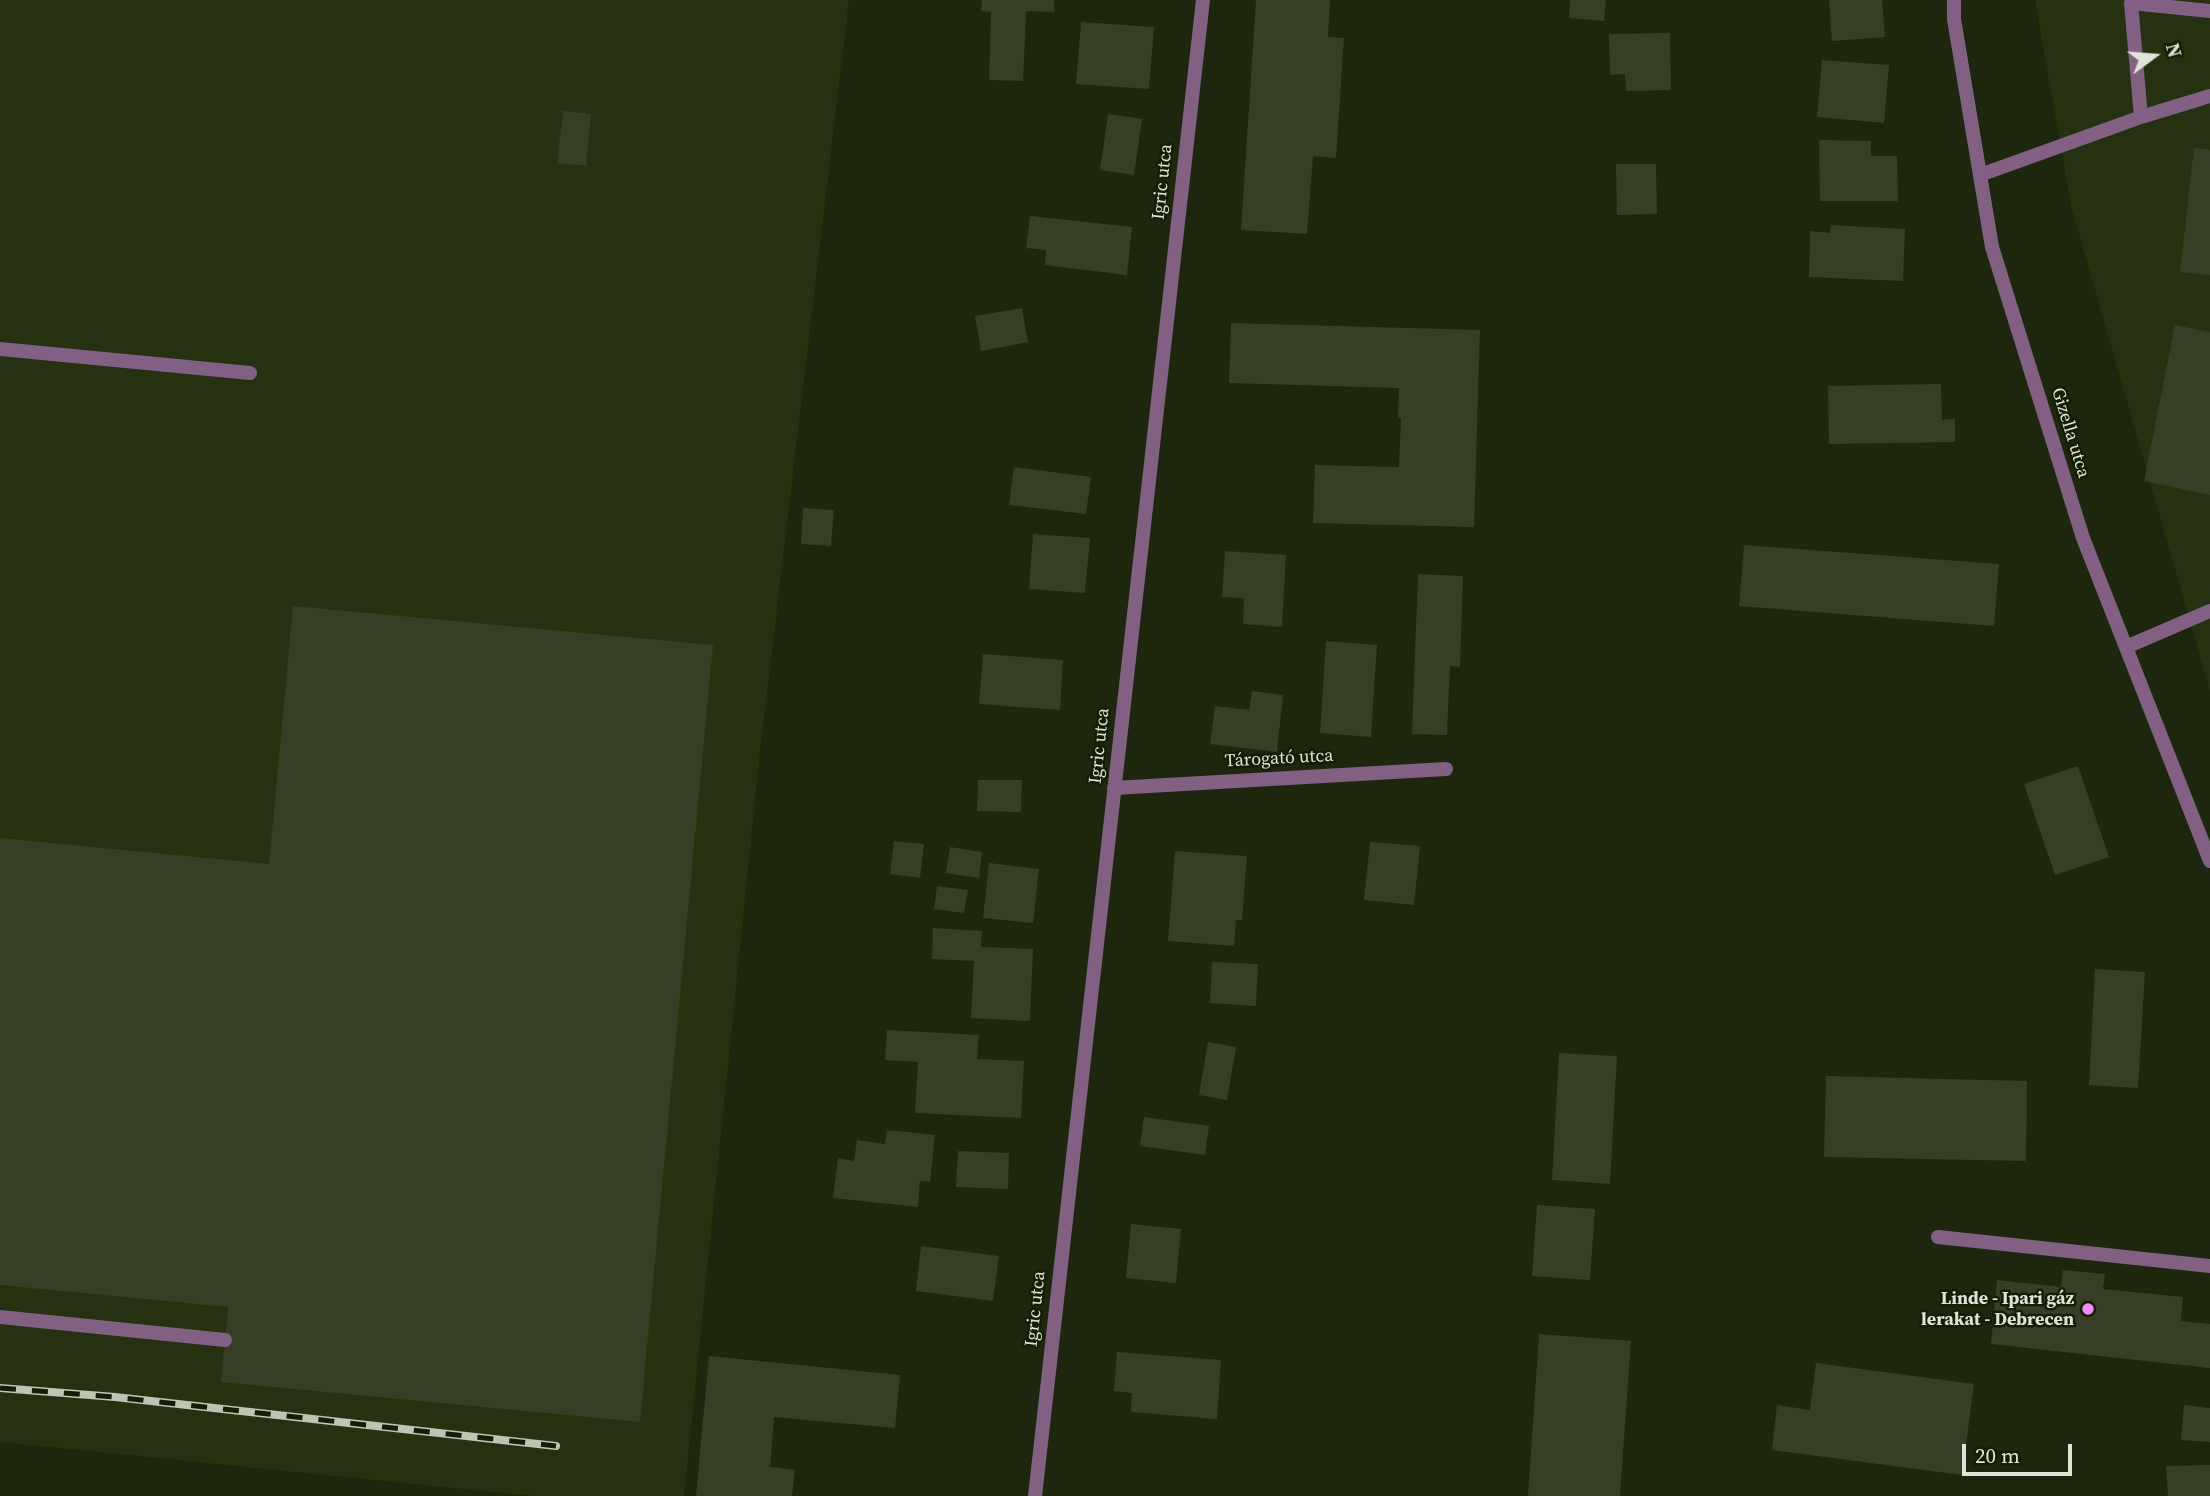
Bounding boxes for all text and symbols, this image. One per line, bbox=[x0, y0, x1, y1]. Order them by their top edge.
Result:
north arrow bbox=[2119, 21, 2189, 91]
text: N bbox=[2160, 40, 2189, 60]
street label: Igric utca bbox=[1148, 143, 1178, 221]
street label: Gizella utca bbox=[2046, 385, 2094, 481]
street label: Igric utca bbox=[1085, 707, 1115, 785]
street label: Tárogató utca bbox=[1224, 745, 1334, 773]
street label: Igric utca bbox=[1021, 1270, 1051, 1348]
place label: Linde - Ipari gáz lerakat - Debrecen bbox=[1921, 1288, 2074, 1330]
marker: Linde - Ipari gáz lerakat - Debrecen bbox=[2080, 1301, 2096, 1317]
scale bar bbox=[1965, 1430, 2075, 1474]
text: 20 m bbox=[1975, 1441, 2020, 1470]

